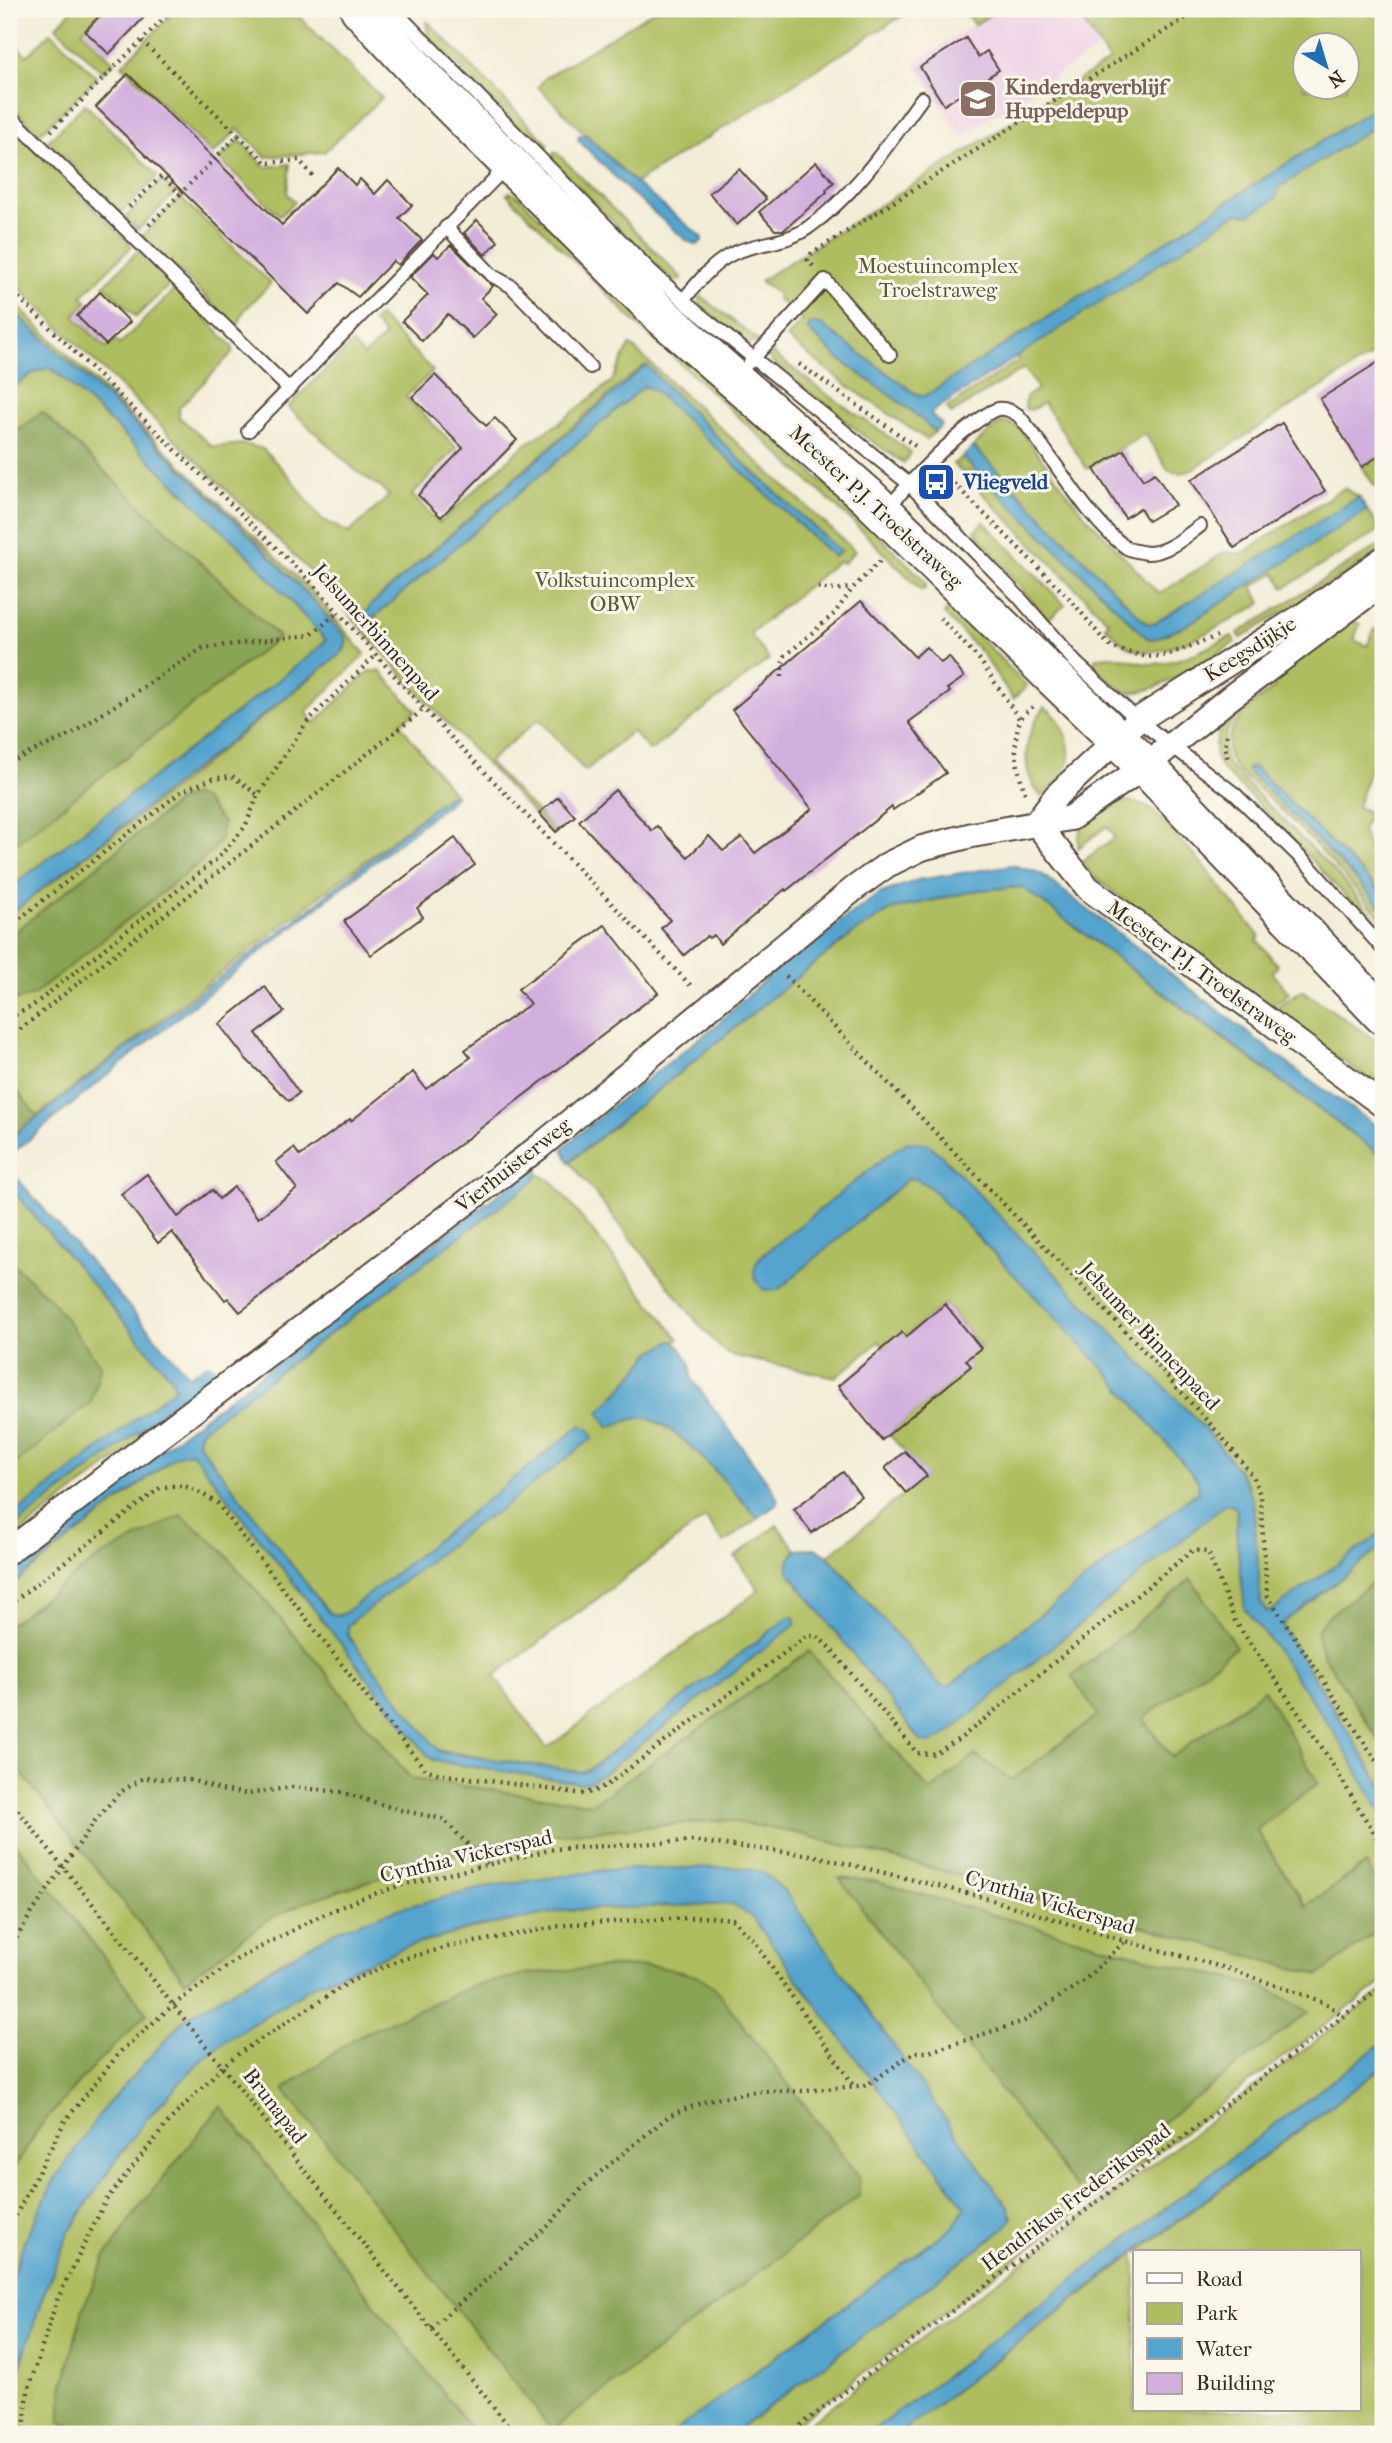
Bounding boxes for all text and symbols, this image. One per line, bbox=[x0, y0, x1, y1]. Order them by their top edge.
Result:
north arrow bbox=[1290, 32, 1360, 102]
text: N bbox=[1323, 66, 1348, 92]
place label: Kinderdagverblijf Huppeldepup bbox=[1005, 75, 1171, 123]
school or university icon: Kinderdagverblijf Huppeldepup bbox=[957, 78, 999, 120]
park label: Moestuincomplex Troelstraweg bbox=[858, 254, 1018, 302]
street label: Meester P.J. Troelstraweg bbox=[784, 420, 968, 594]
bus stop icon: Vliegveld bbox=[915, 461, 957, 503]
place label: Vliegveld bbox=[962, 470, 1049, 494]
street label: Jelsumerbinnenpad bbox=[307, 557, 444, 706]
park label: Volkstuincomplex OBW bbox=[534, 568, 695, 616]
street label: Keegsdijkje bbox=[1200, 611, 1300, 687]
street label: Meester P.J. Troelstraweg bbox=[1103, 895, 1302, 1049]
street label: Vierhuisterweg bbox=[450, 1112, 576, 1218]
street label: Jelsumer Binnenpaed bbox=[1074, 1255, 1225, 1416]
street label: Cynthia Vickerspad bbox=[378, 1824, 555, 1887]
street label: Cynthia Vickerspad bbox=[962, 1865, 1138, 1939]
street label: Brunapad bbox=[238, 2064, 312, 2149]
street label: Hendrikus Frederikuspad bbox=[977, 2118, 1176, 2276]
legend bbox=[1133, 2250, 1360, 2412]
text: Road bbox=[1196, 2267, 1243, 2291]
text: Park bbox=[1196, 2301, 1238, 2325]
text: Water bbox=[1195, 2337, 1252, 2361]
text: Building bbox=[1196, 2371, 1275, 2395]

